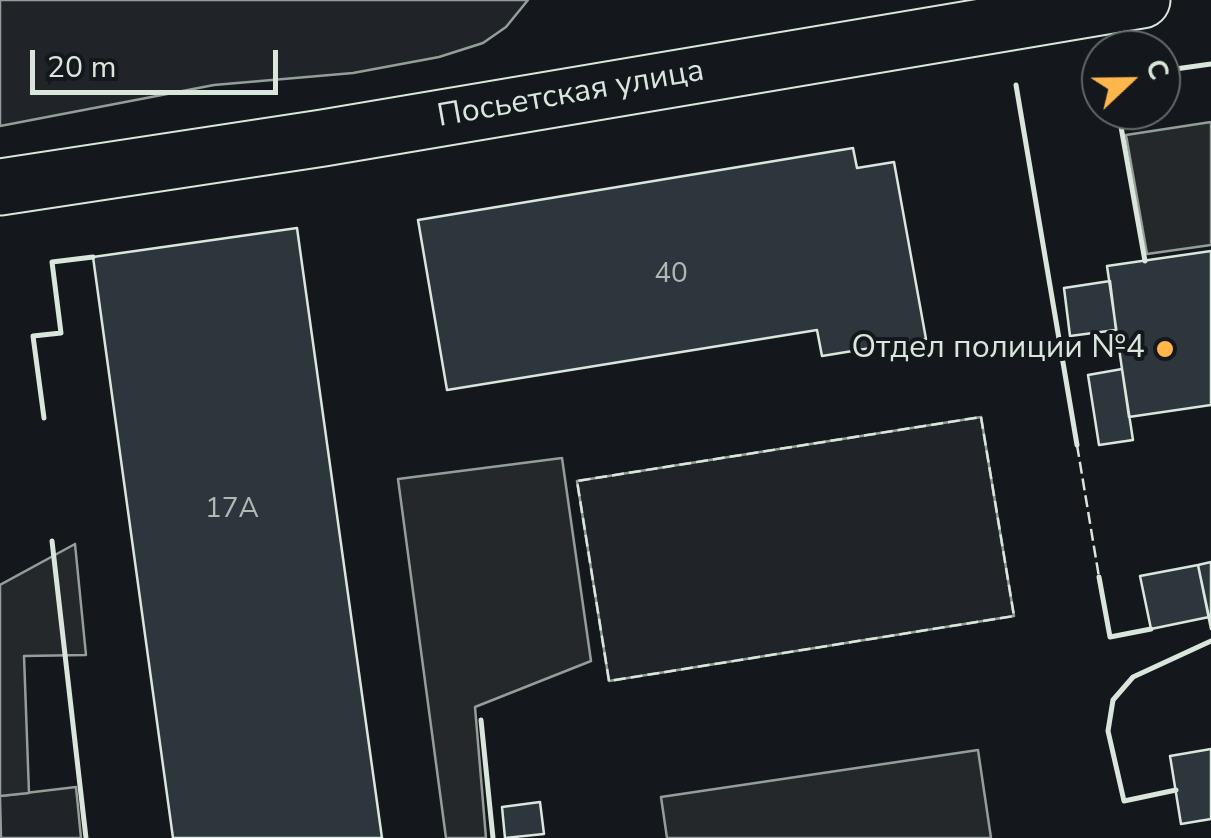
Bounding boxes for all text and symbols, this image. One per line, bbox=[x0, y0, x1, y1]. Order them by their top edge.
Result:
scale bar bbox=[35, 30, 282, 92]
north arrow bbox=[1081, 30, 1181, 130]
text: 20 m bbox=[47, 47, 116, 88]
street label: Посьетская улица bbox=[435, 53, 707, 137]
text: С bbox=[1136, 54, 1178, 85]
house number: 40 bbox=[654, 258, 688, 292]
place label: Отдел полиции №4 bbox=[851, 330, 1145, 368]
marker: Отдел полиции №4 bbox=[1154, 338, 1176, 360]
house number: 17А bbox=[205, 493, 259, 527]

